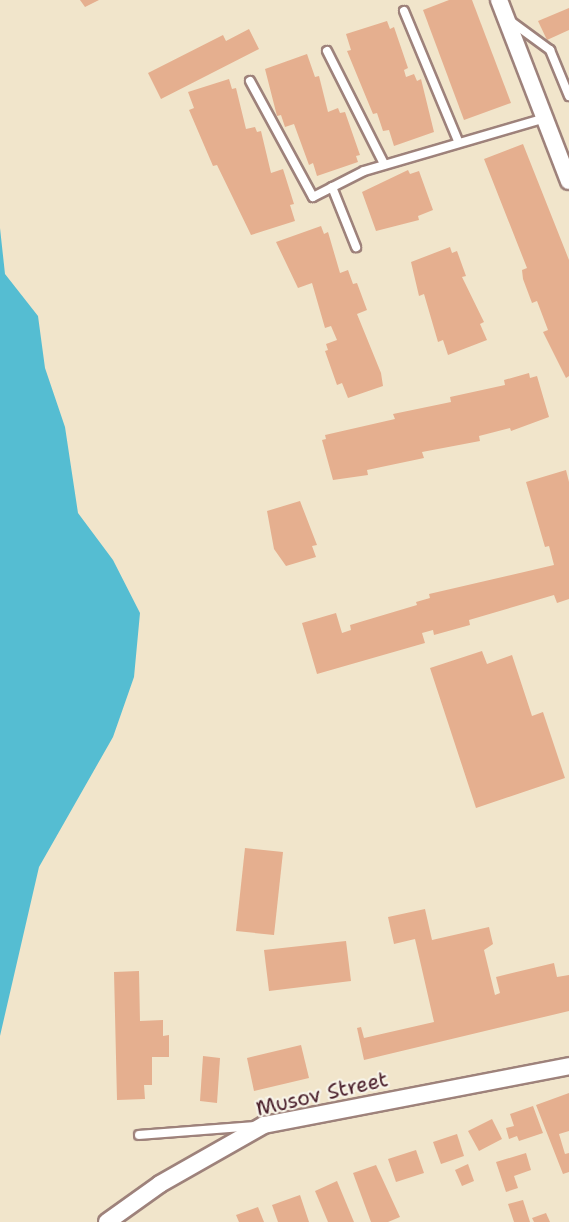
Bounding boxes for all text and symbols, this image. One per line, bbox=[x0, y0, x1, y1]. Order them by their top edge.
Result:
street label: Musov Street bbox=[254, 1067, 390, 1121]

